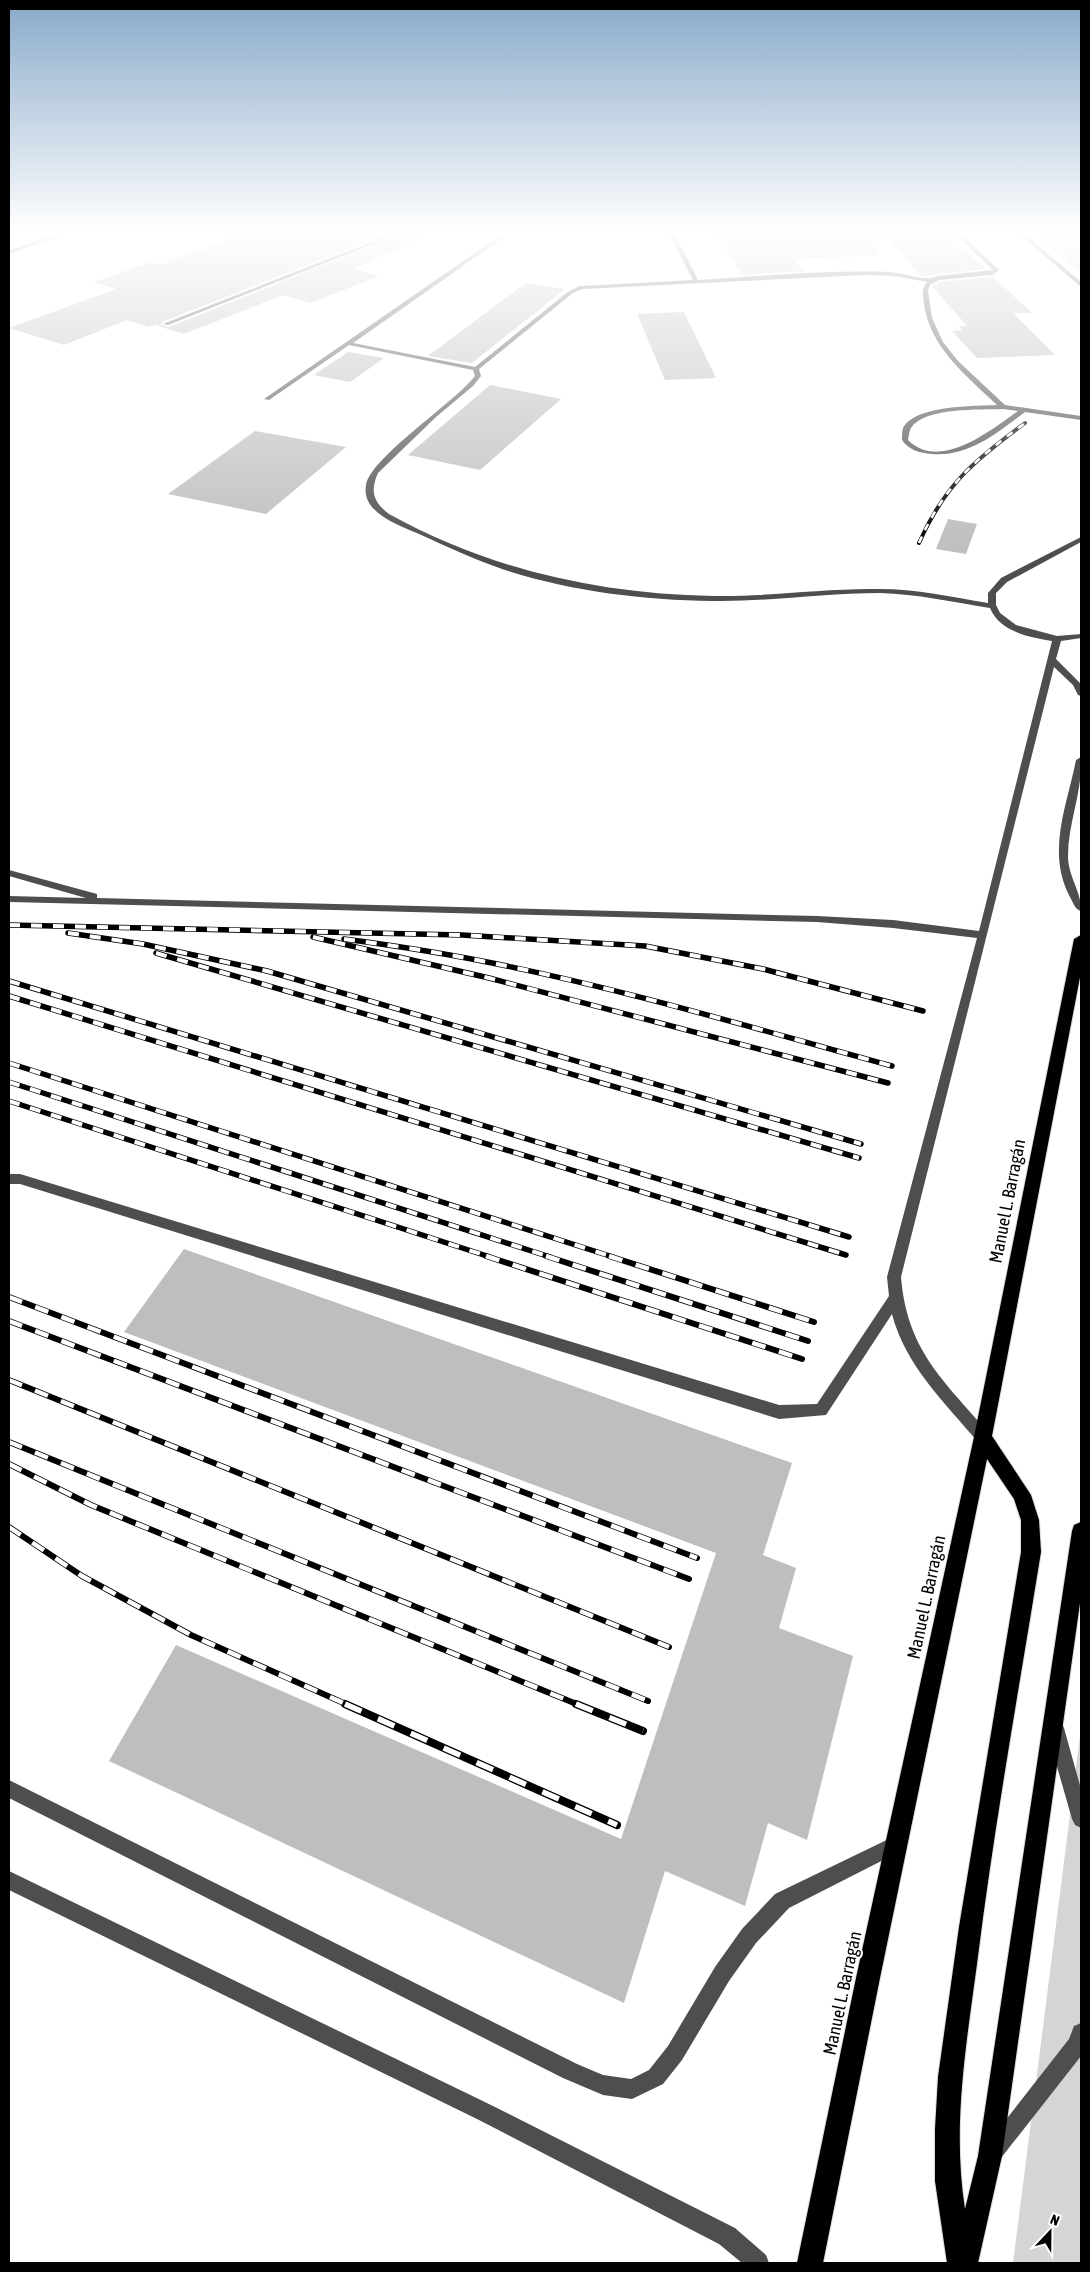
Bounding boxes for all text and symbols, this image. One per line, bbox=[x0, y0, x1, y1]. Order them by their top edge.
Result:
street label: Manuel L. Barragán bbox=[985, 1137, 1029, 1265]
street label: Manuel L. Barragán bbox=[903, 1533, 949, 1661]
street label: Manuel L. Barragán bbox=[819, 1929, 865, 2057]
north arrow bbox=[1025, 2207, 1075, 2257]
text: N bbox=[1048, 2211, 1062, 2229]

